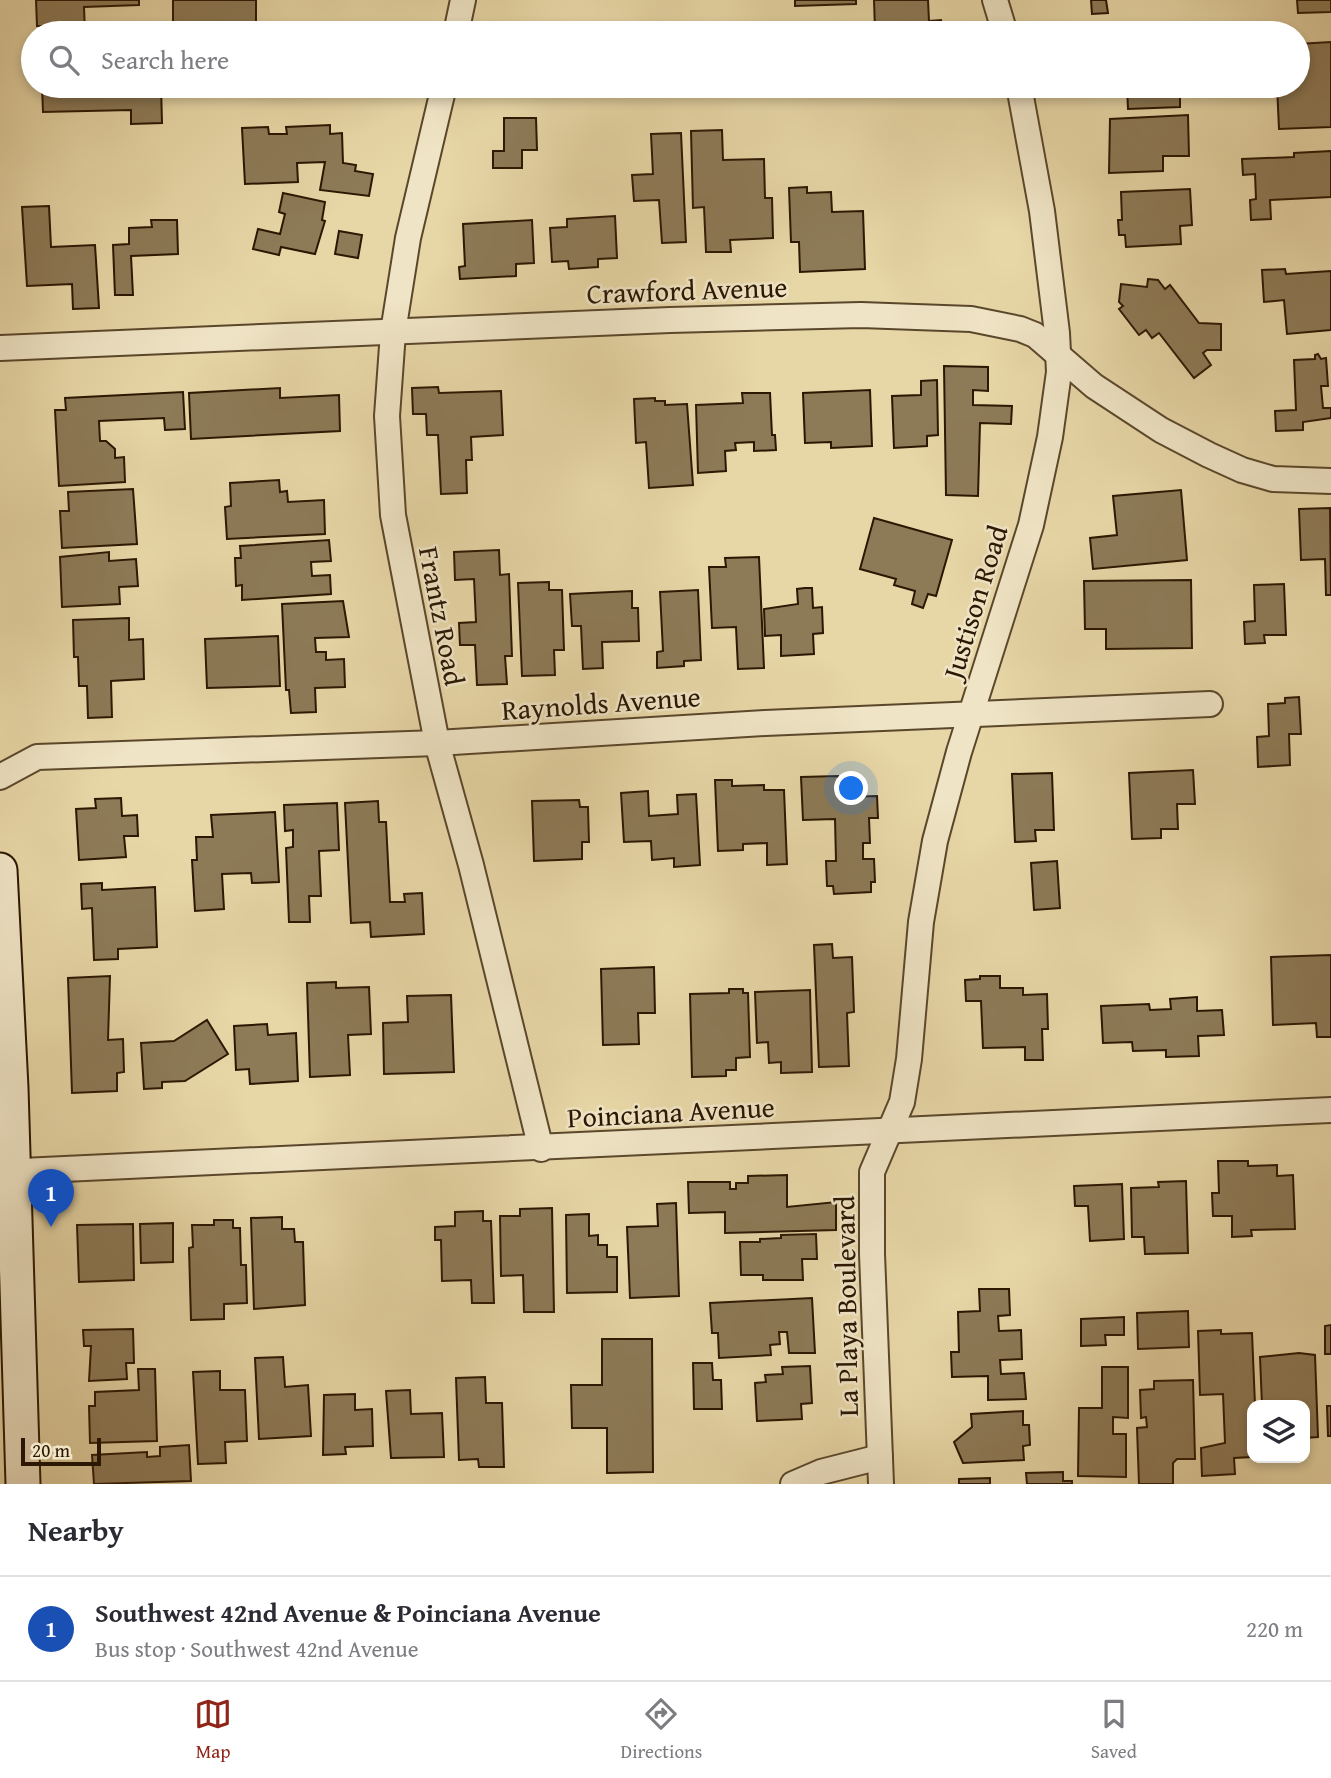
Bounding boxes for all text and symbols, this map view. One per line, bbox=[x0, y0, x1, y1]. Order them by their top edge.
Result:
search box bbox=[21, 21, 1310, 98]
text: Search here bbox=[101, 40, 229, 79]
icon: search bbox=[45, 41, 83, 79]
street label: Crawford Avenue bbox=[586, 266, 788, 313]
street label: Justison Road bbox=[931, 520, 1017, 687]
street label: Frantz Road bbox=[409, 543, 476, 689]
street label: Raynolds Avenue bbox=[500, 675, 702, 730]
your location bbox=[834, 771, 868, 805]
street label: Poinciana Avenue bbox=[566, 1086, 776, 1137]
pin: 1 bbox=[28, 1169, 74, 1227]
street label: La Playa Boulevard bbox=[823, 1195, 868, 1417]
map controls bbox=[1247, 1400, 1310, 1463]
button: layers bbox=[1247, 1400, 1310, 1463]
scale bar bbox=[21, 1435, 102, 1467]
text: 20 m bbox=[32, 1436, 70, 1464]
text: Nearby bbox=[28, 1508, 124, 1552]
text: Southwest 42nd Avenue & Poinciana Avenue bbox=[95, 1593, 601, 1632]
text: 1 bbox=[45, 1612, 57, 1645]
text: 220 m bbox=[1246, 1612, 1303, 1645]
text: Bus stop · Southwest 42nd Avenue bbox=[95, 1632, 419, 1665]
tab: Map bbox=[194, 1695, 232, 1765]
tab: Directions bbox=[621, 1695, 702, 1765]
tab: Saved bbox=[1091, 1695, 1137, 1765]

